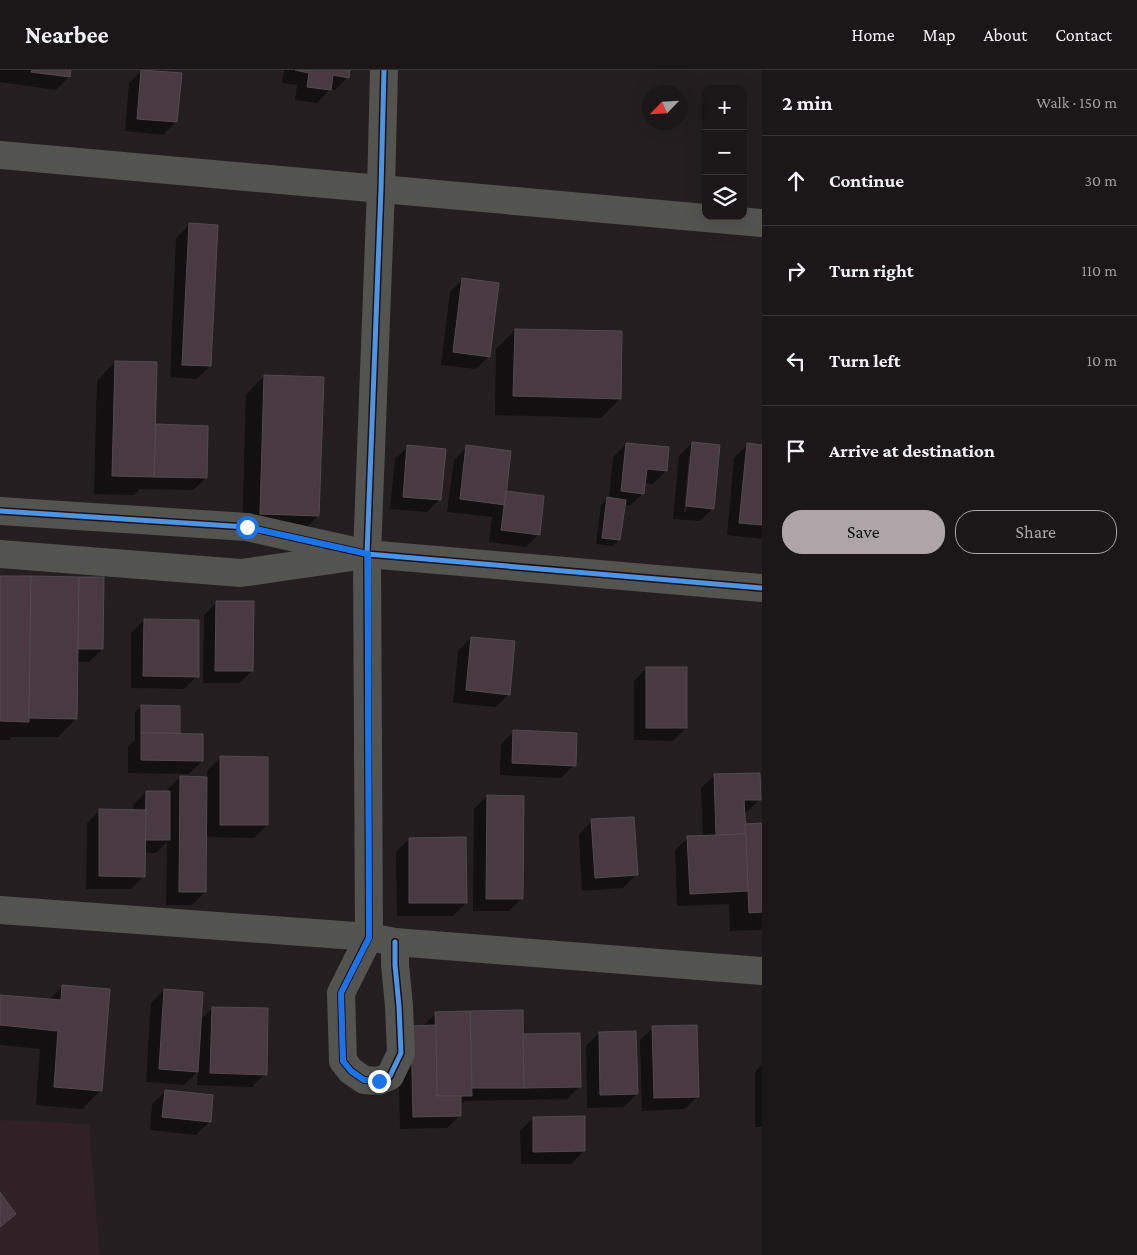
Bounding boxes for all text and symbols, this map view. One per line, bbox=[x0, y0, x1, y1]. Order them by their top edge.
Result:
text: Nearbee bbox=[25, 21, 109, 48]
text: Home bbox=[852, 25, 895, 45]
text: Map bbox=[923, 25, 955, 45]
text: About bbox=[983, 25, 1027, 45]
text: Contact bbox=[1055, 25, 1112, 45]
north arrow bbox=[642, 85, 687, 130]
map controls bbox=[702, 85, 747, 220]
button: + bbox=[702, 85, 747, 130]
text: 2 min bbox=[782, 91, 833, 115]
text: Walk · 150 m bbox=[1036, 94, 1117, 111]
button: − bbox=[702, 130, 747, 175]
icon: ahead bbox=[782, 167, 810, 195]
text: Continue bbox=[829, 170, 904, 191]
text: 30 m bbox=[1085, 172, 1117, 189]
button: layers bbox=[702, 175, 747, 220]
icon: right bbox=[782, 257, 810, 285]
text: Turn right bbox=[829, 260, 914, 281]
text: 110 m bbox=[1081, 262, 1117, 279]
icon: left bbox=[782, 347, 810, 375]
text: Turn left bbox=[829, 350, 901, 371]
text: 10 m bbox=[1087, 352, 1117, 369]
icon: arrive bbox=[782, 437, 810, 465]
text: Arrive at destination bbox=[829, 440, 995, 461]
button: Save bbox=[782, 510, 945, 554]
button: Share bbox=[955, 510, 1117, 554]
route start bbox=[236, 516, 259, 539]
route end bbox=[368, 1070, 391, 1093]

